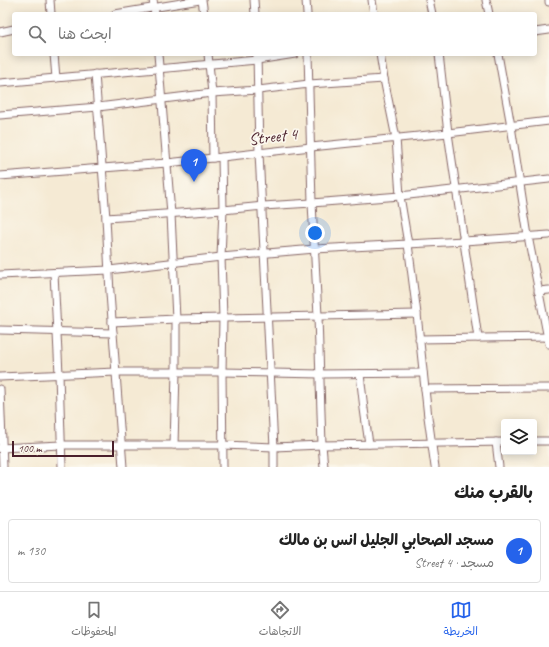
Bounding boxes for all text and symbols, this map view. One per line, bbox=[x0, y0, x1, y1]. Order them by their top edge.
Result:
search box bbox=[12, 12, 537, 56]
icon: search bbox=[26, 23, 48, 45]
text: ابحث هنا bbox=[58, 25, 112, 44]
street label: Street 4 bbox=[248, 123, 301, 150]
pin: 1 bbox=[181, 149, 207, 182]
your location bbox=[305, 223, 325, 243]
map controls bbox=[501, 419, 537, 455]
button: layers bbox=[501, 419, 537, 455]
scale bar bbox=[12, 439, 114, 458]
text: 100 m bbox=[18, 441, 42, 455]
text: بالقرب منك bbox=[454, 482, 533, 503]
text: مسجد الصحابي الجليل انس بن مالك bbox=[279, 531, 494, 550]
text: 130 m bbox=[17, 543, 45, 559]
text: 1 bbox=[516, 543, 522, 559]
text: مسجد · Street 4 bbox=[415, 555, 494, 571]
tab: المحفوظات bbox=[71, 599, 116, 641]
tab: الاتجاهات bbox=[259, 599, 301, 641]
tab: الخريطة bbox=[444, 599, 478, 641]

